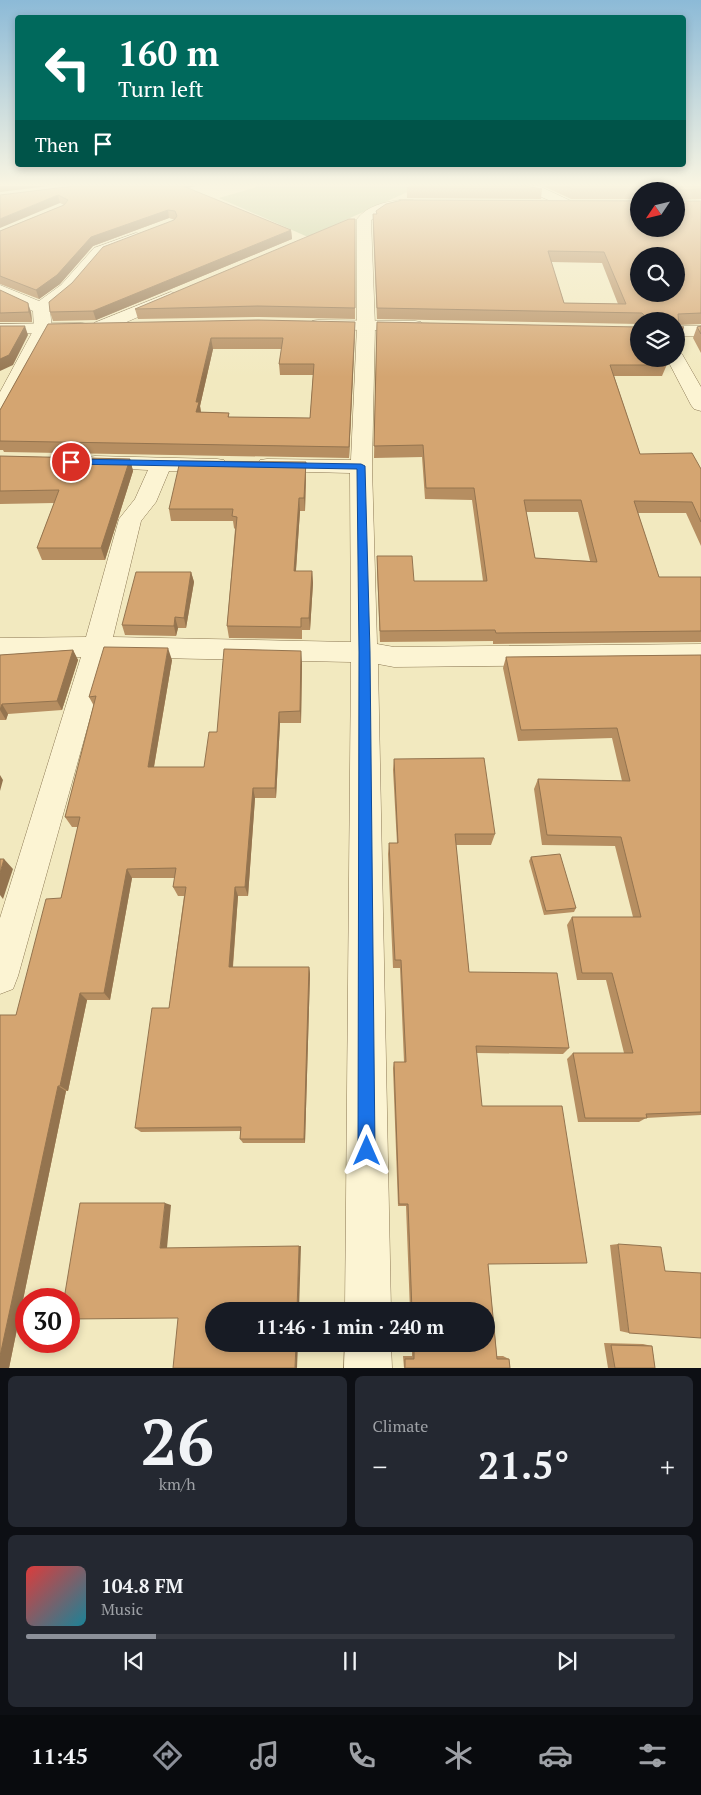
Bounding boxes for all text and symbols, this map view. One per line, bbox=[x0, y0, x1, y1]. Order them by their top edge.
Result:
text: 160 m bbox=[118, 30, 219, 76]
icon: left bbox=[35, 35, 100, 100]
text: Turn left bbox=[118, 74, 204, 103]
icon: arrive bbox=[89, 130, 117, 158]
text: Then bbox=[35, 132, 79, 157]
north arrow bbox=[630, 182, 685, 238]
map controls bbox=[630, 182, 685, 367]
button: search bbox=[630, 247, 685, 302]
button: layers bbox=[630, 312, 685, 367]
pin bbox=[50, 441, 92, 483]
icon: arrive bbox=[57, 448, 85, 476]
position arrow bbox=[340, 1124, 392, 1176]
speed limit sign: 30 bbox=[15, 1288, 80, 1353]
text: 11:46 · 1 min · 240 m bbox=[256, 1314, 444, 1339]
text: 26 bbox=[141, 1397, 214, 1484]
text: Climate bbox=[373, 1415, 428, 1437]
text: 21.5° bbox=[478, 1440, 569, 1490]
text: − bbox=[373, 1448, 387, 1485]
text: + bbox=[660, 1448, 675, 1485]
text: km/h bbox=[159, 1473, 196, 1495]
text: 104.8 FM bbox=[101, 1573, 183, 1598]
text: Music bbox=[101, 1598, 143, 1620]
icon: previous bbox=[120, 1647, 148, 1675]
icon: pause bbox=[336, 1647, 364, 1675]
icon: next bbox=[553, 1647, 581, 1675]
icon: directions bbox=[150, 1738, 185, 1773]
icon: music bbox=[247, 1738, 282, 1773]
icon: phone bbox=[344, 1738, 379, 1773]
icon: climate bbox=[441, 1738, 476, 1773]
icon: car bbox=[538, 1738, 573, 1773]
icon: filters bbox=[635, 1738, 670, 1773]
text: 11:45 bbox=[31, 1741, 88, 1770]

